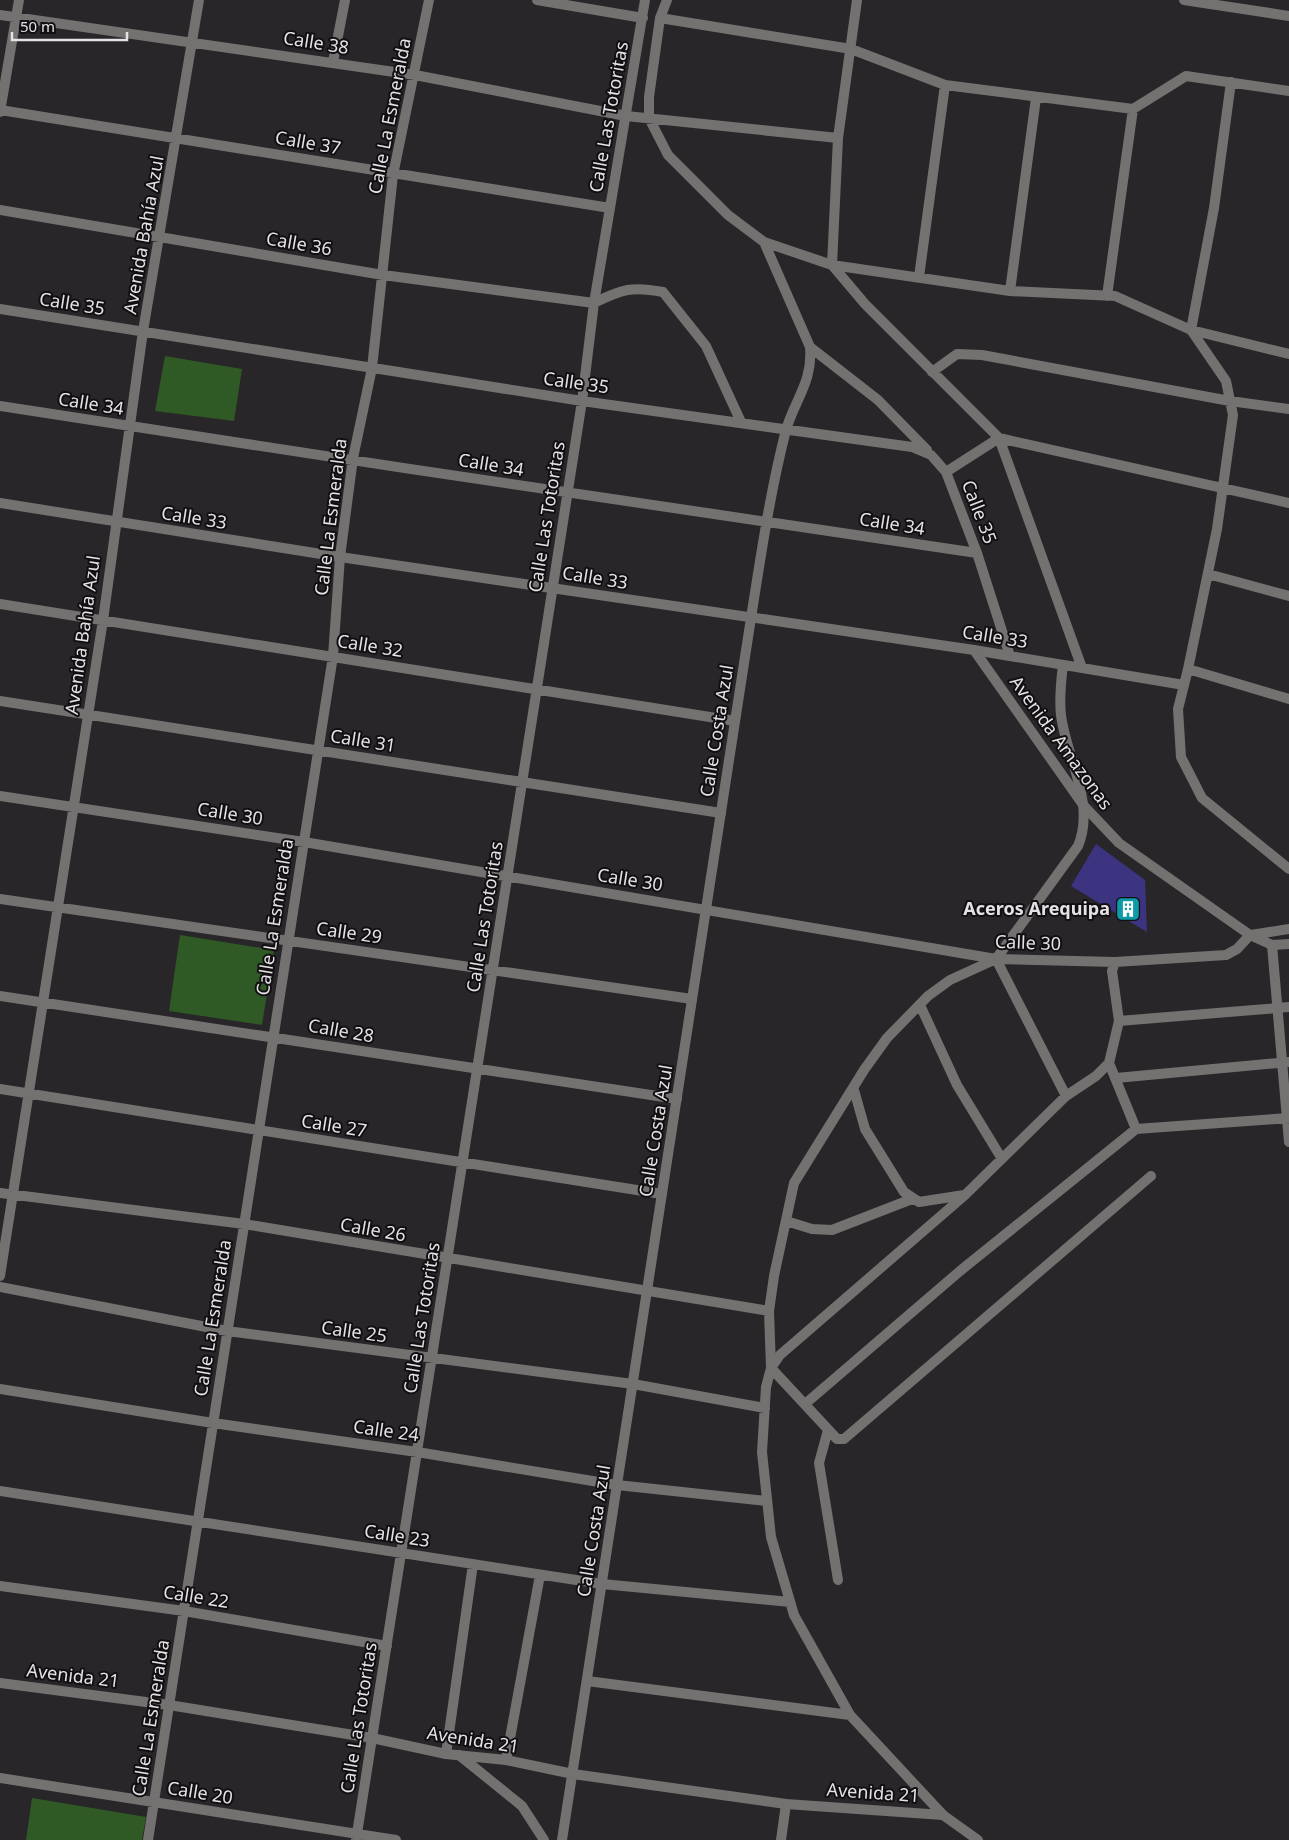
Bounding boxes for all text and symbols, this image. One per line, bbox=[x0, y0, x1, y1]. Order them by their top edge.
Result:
scale bar bbox=[12, 10, 128, 42]
text: 50 m bbox=[20, 16, 55, 36]
street label: Calle 38 bbox=[282, 25, 351, 59]
street label: Calle La Esmeralda bbox=[362, 36, 416, 196]
street label: Calle Las Totoritas bbox=[583, 40, 633, 194]
street label: Calle 37 bbox=[273, 124, 343, 160]
street label: Avenida Bahía Azul bbox=[117, 154, 169, 316]
street label: Calle 36 bbox=[264, 225, 334, 261]
street label: Calle 35 bbox=[38, 286, 107, 320]
street label: Calle 35 bbox=[542, 366, 611, 398]
street label: Calle 34 bbox=[57, 386, 126, 420]
street label: Calle La Esmeralda bbox=[308, 437, 352, 597]
street label: Calle Las Totoritas bbox=[522, 440, 570, 594]
street label: Calle 34 bbox=[457, 447, 526, 481]
street label: Calle 35 bbox=[957, 476, 1003, 547]
street label: Calle 33 bbox=[160, 500, 229, 534]
street label: Calle 34 bbox=[858, 506, 927, 540]
street label: Avenida Bahía Azul bbox=[59, 554, 105, 716]
street label: Calle 33 bbox=[561, 560, 630, 594]
street label: Calle 33 bbox=[961, 619, 1030, 653]
street label: Calle 32 bbox=[336, 628, 405, 662]
street label: Calle Costa Azul bbox=[694, 663, 738, 799]
street label: Avenida Amazonas bbox=[1005, 671, 1119, 814]
street label: Calle 31 bbox=[329, 723, 398, 757]
street label: Calle 30 bbox=[196, 796, 265, 830]
street label: Calle La Esmeralda bbox=[250, 837, 298, 997]
street label: Calle Las Totoritas bbox=[460, 840, 508, 994]
street label: Calle 30 bbox=[596, 862, 665, 896]
place label: Aceros Arequipa bbox=[963, 896, 1110, 920]
building icon: Aceros Arequipa bbox=[1115, 896, 1141, 922]
street label: Calle 29 bbox=[315, 916, 384, 948]
street label: Calle 30 bbox=[995, 929, 1062, 955]
street label: Calle 28 bbox=[306, 1012, 376, 1048]
street label: Calle Costa Azul bbox=[633, 1063, 677, 1199]
street label: Calle 27 bbox=[300, 1108, 369, 1142]
street label: Calle 26 bbox=[338, 1211, 408, 1247]
street label: Calle La Esmeralda bbox=[188, 1238, 236, 1398]
street label: Calle Las Totoritas bbox=[397, 1241, 445, 1395]
street label: Calle 25 bbox=[320, 1315, 389, 1347]
street label: Calle 24 bbox=[352, 1414, 421, 1446]
street label: Calle Costa Azul bbox=[571, 1463, 615, 1599]
street label: Calle 23 bbox=[363, 1518, 432, 1552]
street label: Calle 22 bbox=[162, 1579, 231, 1613]
street label: Calle La Esmeralda bbox=[126, 1638, 174, 1798]
street label: Calle Las Totoritas bbox=[334, 1641, 382, 1795]
street label: Avenida 21 bbox=[25, 1657, 121, 1693]
street label: Avenida 21 bbox=[425, 1720, 521, 1758]
street label: Calle 20 bbox=[166, 1775, 235, 1809]
street label: Avenida 21 bbox=[826, 1777, 920, 1807]

